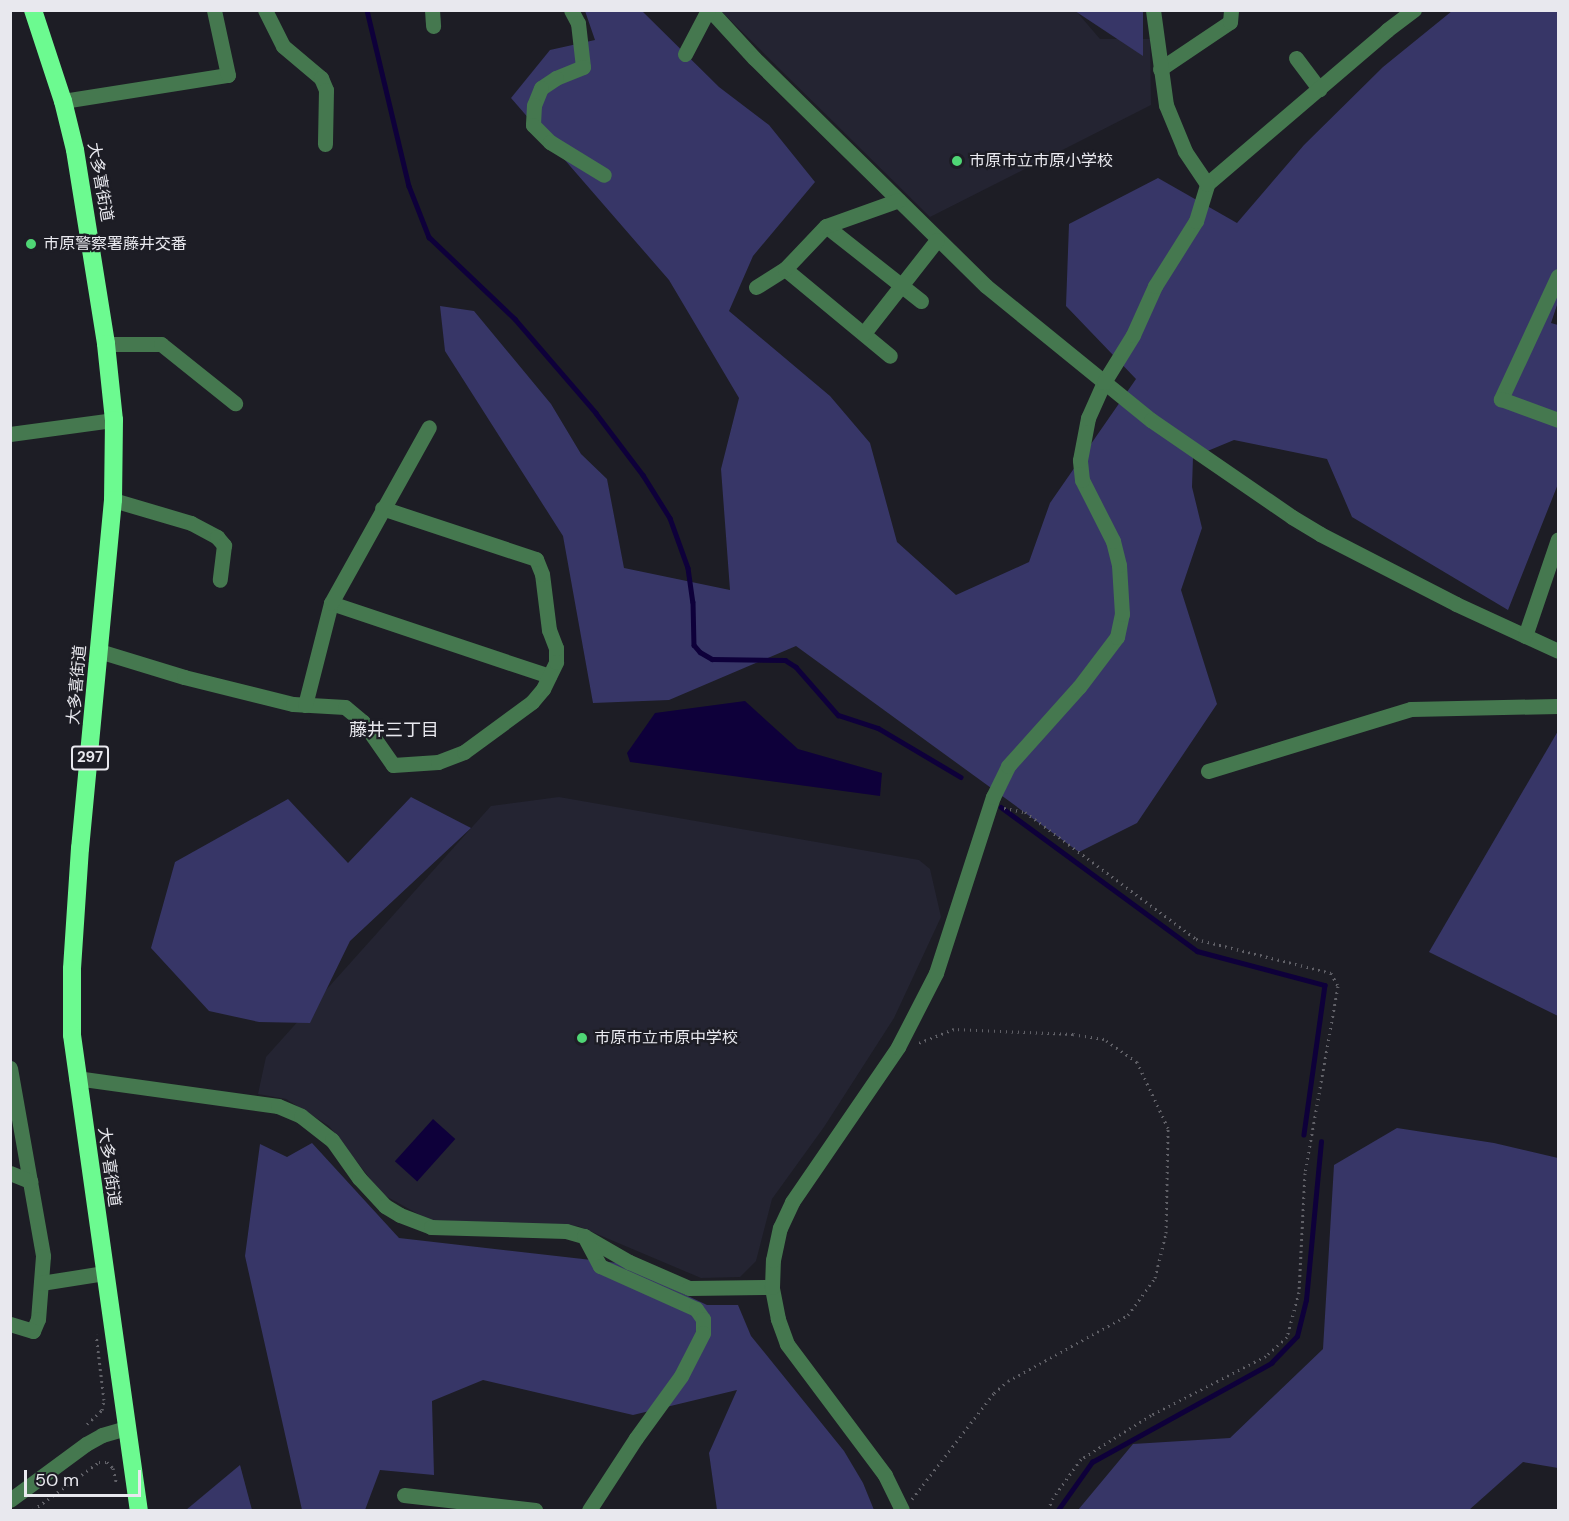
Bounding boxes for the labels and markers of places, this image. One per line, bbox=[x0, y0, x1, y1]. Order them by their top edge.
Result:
place label: 市原市立市原小学校 bbox=[969, 151, 1113, 171]
marker: 市原市立市原小学校 bbox=[950, 154, 964, 168]
place label: 市原警察署藤井交番 bbox=[43, 234, 187, 254]
marker: 市原警察署藤井交番 bbox=[24, 237, 38, 251]
place label: 市原市立市原中学校 bbox=[594, 1028, 738, 1048]
marker: 市原市立市原中学校 bbox=[575, 1031, 589, 1045]

